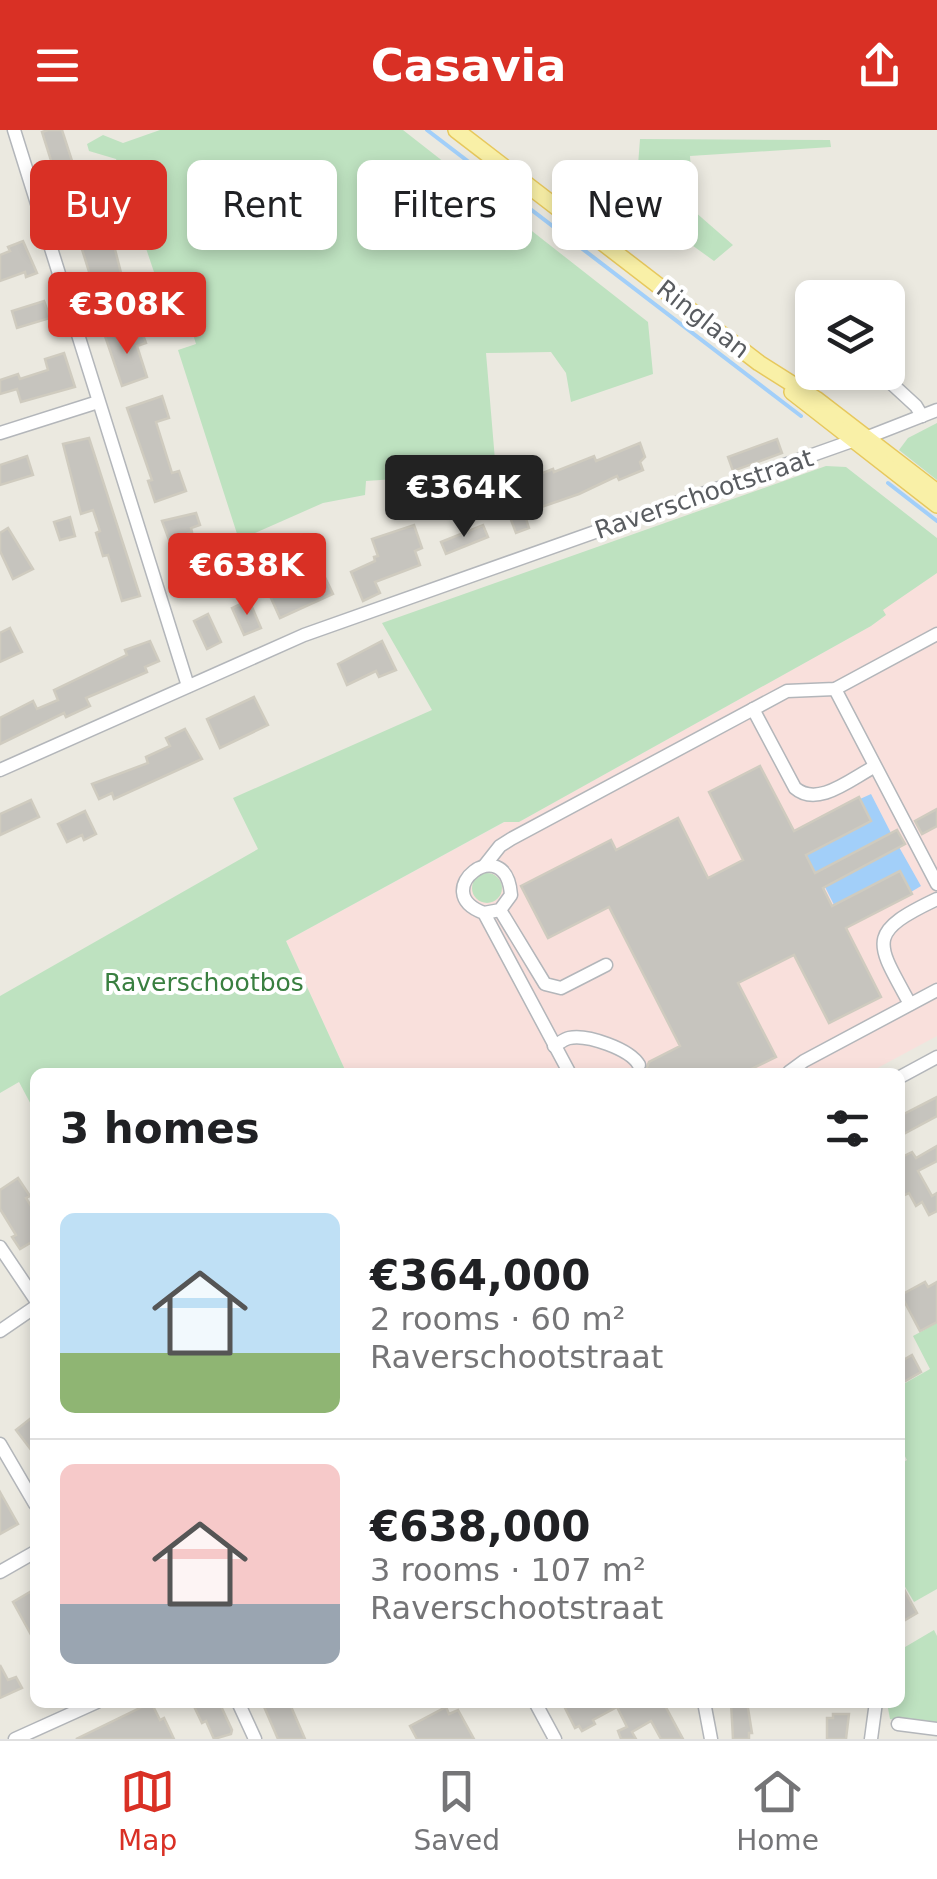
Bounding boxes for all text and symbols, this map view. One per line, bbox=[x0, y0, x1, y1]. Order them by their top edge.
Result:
icon: menu bbox=[30, 38, 85, 93]
icon: share bbox=[852, 38, 907, 93]
text: Casavia bbox=[371, 39, 566, 92]
chip: Buy bbox=[30, 160, 167, 250]
chip: Rent bbox=[187, 160, 337, 250]
chip: Filters bbox=[357, 160, 532, 250]
chip: New bbox=[552, 160, 698, 250]
pin: €308K bbox=[57, 272, 197, 357]
street label: Ringlaan bbox=[651, 274, 755, 364]
map controls bbox=[795, 280, 905, 390]
button: layers bbox=[795, 280, 905, 390]
text: €308K bbox=[70, 285, 184, 323]
street label: Raverschootstraat bbox=[591, 443, 817, 545]
pin: €364K bbox=[394, 455, 534, 540]
text: €364K bbox=[407, 468, 521, 506]
pin: €638K bbox=[177, 533, 317, 618]
text: €638K bbox=[190, 546, 304, 584]
park label: Raverschootbos bbox=[104, 968, 304, 997]
icon: filters bbox=[820, 1101, 875, 1156]
text: 3 homes bbox=[60, 1104, 260, 1153]
text: €364,000 bbox=[370, 1251, 591, 1300]
icon: home bbox=[140, 1253, 260, 1373]
text: 2 rooms · 60 m² bbox=[370, 1300, 625, 1338]
text: Raverschootstraat bbox=[370, 1338, 663, 1376]
text: €638,000 bbox=[370, 1502, 591, 1551]
icon: home bbox=[140, 1504, 260, 1624]
text: 3 rooms · 107 m² bbox=[370, 1551, 646, 1589]
text: Raverschootstraat bbox=[370, 1589, 663, 1627]
tab: Map bbox=[118, 1764, 177, 1857]
tab: Saved bbox=[413, 1764, 500, 1857]
tab: Home bbox=[736, 1764, 819, 1857]

